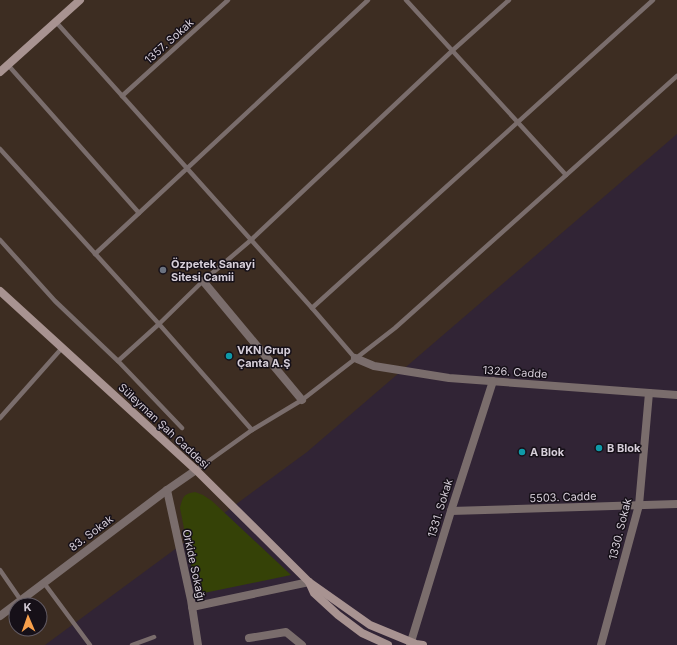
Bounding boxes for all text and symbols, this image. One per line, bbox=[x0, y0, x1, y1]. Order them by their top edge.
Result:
street label: 1357. Sokak bbox=[142, 15, 196, 67]
place label: Özpetek Sanayi Sitesi Camii bbox=[171, 257, 255, 284]
marker: Özpetek Sanayi Sitesi Camii bbox=[158, 265, 168, 275]
place label: VKN Grup Çanta A.Ş bbox=[237, 343, 291, 370]
marker: VKN Grup Çanta A.Ş bbox=[224, 351, 234, 361]
street label: 1326. Cadde bbox=[482, 363, 548, 381]
street label: Süleyman Şah Caddesi bbox=[116, 380, 212, 472]
place label: B Blok bbox=[607, 441, 641, 455]
marker: B Blok bbox=[594, 443, 604, 453]
place label: A Blok bbox=[530, 445, 565, 459]
marker: A Blok bbox=[517, 447, 527, 457]
street label: 1331. Sokak bbox=[424, 477, 456, 539]
street label: 5503. Cadde bbox=[529, 489, 597, 505]
street label: 1330. Sokak bbox=[606, 497, 634, 561]
street label: 83. Sokak bbox=[66, 512, 116, 554]
street label: Orkide Sokağı bbox=[180, 528, 208, 602]
north arrow bbox=[8, 597, 48, 637]
text: K bbox=[23, 600, 32, 614]

